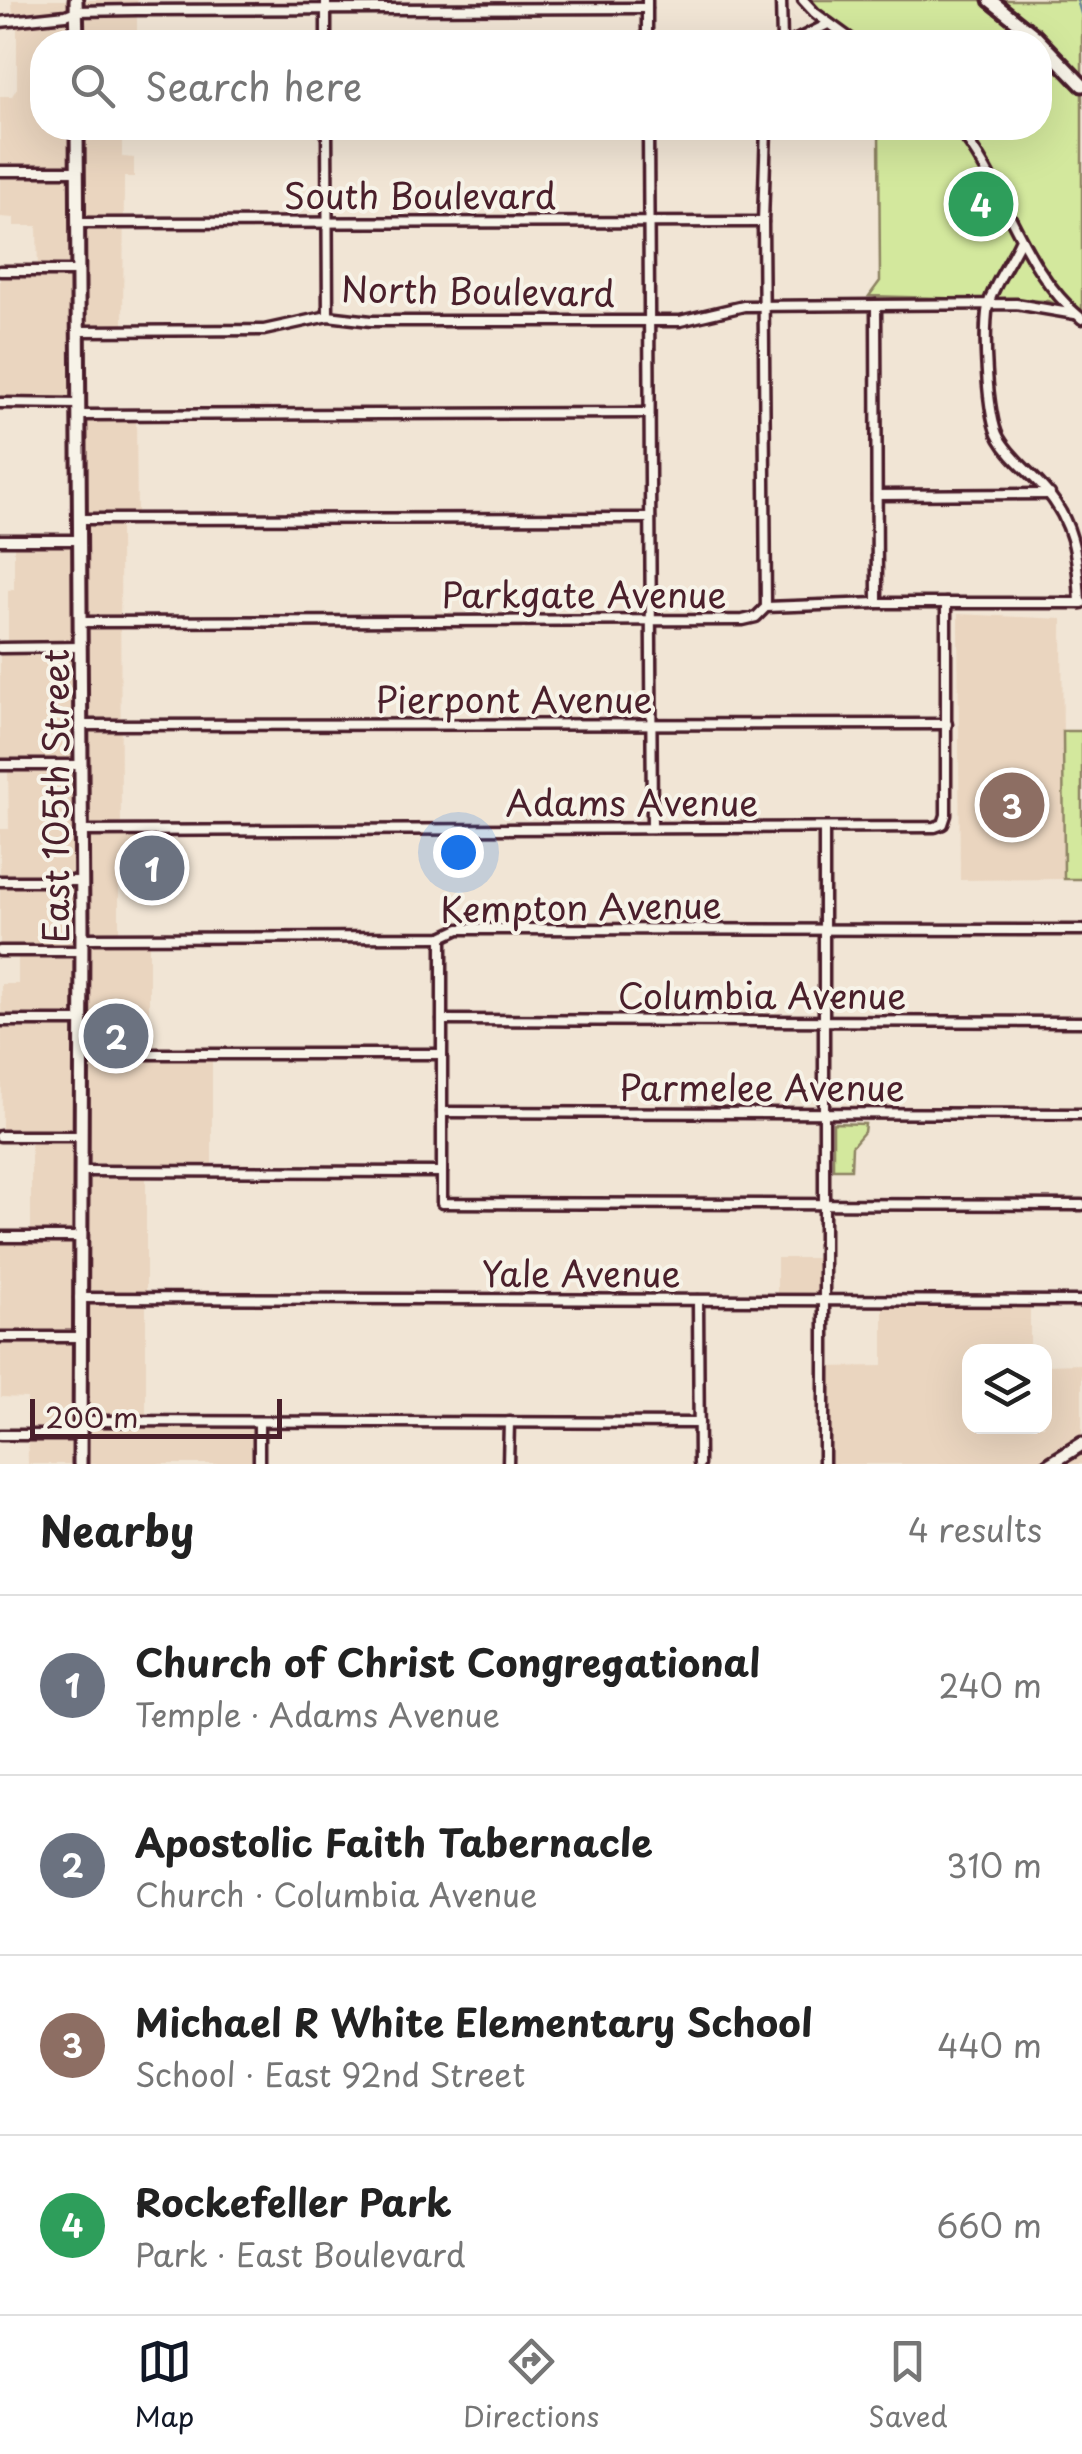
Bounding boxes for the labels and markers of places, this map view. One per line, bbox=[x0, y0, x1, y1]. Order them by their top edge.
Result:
pin: 4 bbox=[948, 166, 1014, 242]
pin: 3 bbox=[980, 768, 1044, 842]
pin: 1 bbox=[120, 830, 184, 906]
pin: 2 bbox=[84, 998, 148, 1074]

